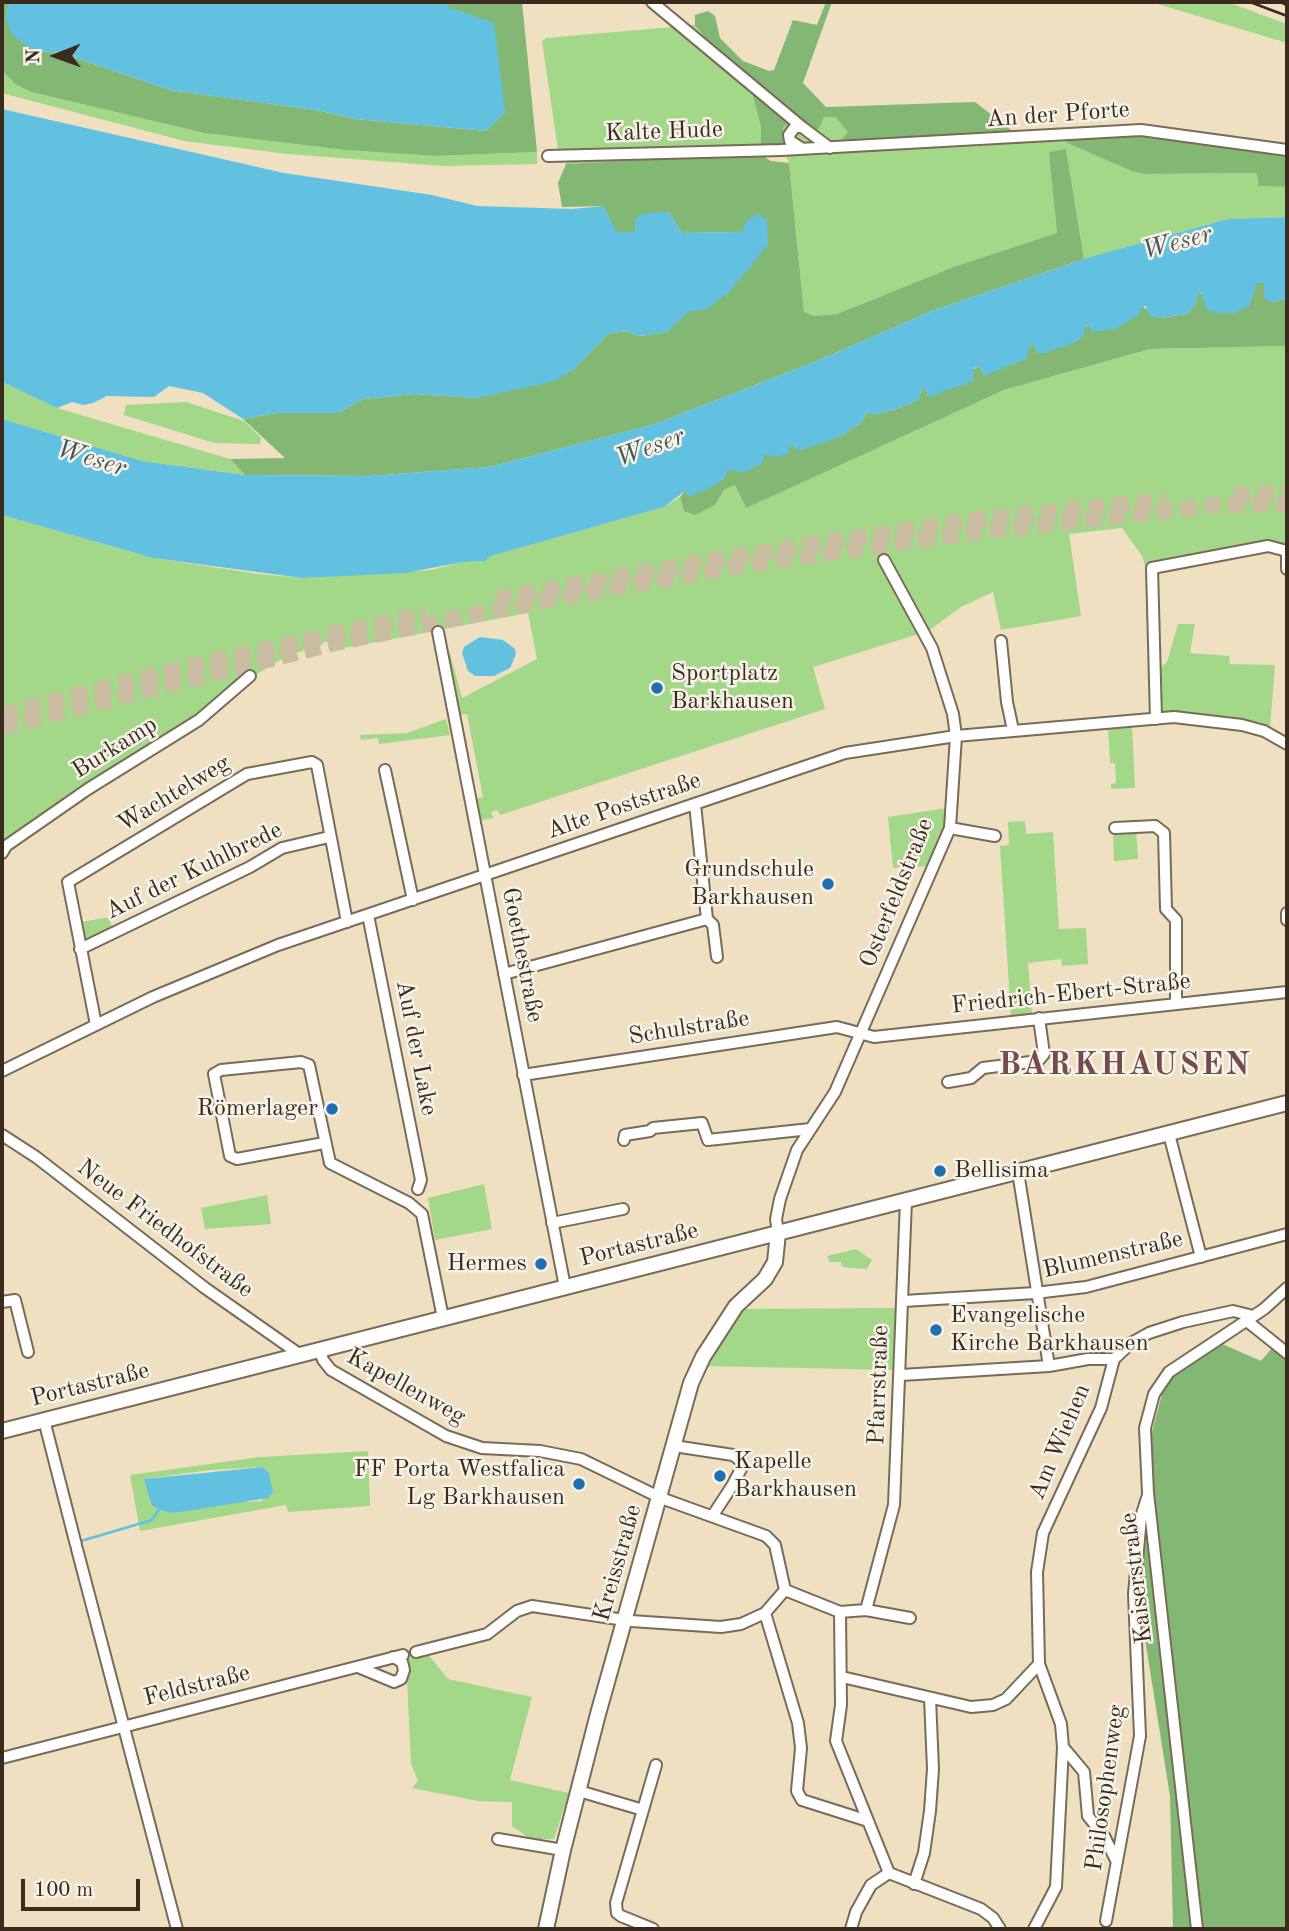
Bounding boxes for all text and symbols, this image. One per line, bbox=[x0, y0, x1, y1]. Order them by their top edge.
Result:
north arrow bbox=[21, 21, 91, 91]
text: N bbox=[25, 49, 44, 64]
street label: An der Pforte bbox=[985, 96, 1131, 134]
street label: Kalte Hude bbox=[605, 116, 723, 148]
water label: Weser bbox=[1138, 219, 1216, 267]
water label: Weser bbox=[611, 421, 689, 475]
water label: Weser bbox=[52, 434, 130, 484]
place label: Sportplatz Barkhausen bbox=[671, 660, 794, 716]
marker: Sportplatz Barkhausen bbox=[649, 680, 665, 696]
street label: Burkamp bbox=[67, 711, 163, 785]
street label: Wachtelweg bbox=[112, 749, 236, 839]
street label: Alte Poststraße bbox=[543, 766, 705, 846]
street label: Osterfeldstraße bbox=[854, 814, 940, 972]
street label: Auf der Kuhlbrede bbox=[101, 816, 287, 926]
place label: Grundschule Barkhausen bbox=[684, 856, 814, 912]
marker: Grundschule Barkhausen bbox=[820, 876, 836, 892]
street label: Goethestraße bbox=[495, 885, 549, 1025]
street label: Friedrich-Ebert-Straße bbox=[950, 967, 1192, 1021]
street label: Auf der Lake bbox=[389, 978, 443, 1118]
street label: Schulstraße bbox=[627, 1004, 751, 1052]
district label: BARKHAUSEN bbox=[999, 1047, 1251, 1085]
place label: Römerlager bbox=[197, 1095, 318, 1123]
marker: Römerlager bbox=[324, 1101, 340, 1117]
street label: Neue Friedhofstraße bbox=[71, 1153, 259, 1305]
place label: Bellisima bbox=[954, 1157, 1049, 1185]
marker: Bellisima bbox=[932, 1163, 948, 1179]
street label: Portastraße bbox=[577, 1216, 701, 1274]
street label: Blumenstraße bbox=[1040, 1225, 1186, 1285]
place label: Hermes bbox=[447, 1250, 527, 1278]
marker: Hermes bbox=[533, 1256, 549, 1272]
place label: Evangelische Kirche Barkhausen bbox=[950, 1302, 1149, 1358]
marker: Evangelische Kirche Barkhausen bbox=[928, 1322, 944, 1338]
street label: Pfarrstraße bbox=[863, 1325, 895, 1445]
street label: Kapellenweg bbox=[341, 1342, 471, 1432]
street label: Portastraße bbox=[28, 1356, 152, 1414]
street label: Am Wiehen bbox=[1023, 1380, 1097, 1504]
place label: Kapelle Barkhausen bbox=[734, 1448, 857, 1504]
place label: FF Porta Westfalica Lg Barkhausen bbox=[354, 1456, 565, 1512]
marker: Kapelle Barkhausen bbox=[712, 1468, 728, 1484]
marker: FF Porta Westfalica Lg Barkhausen bbox=[571, 1476, 587, 1492]
street label: Kreisstraße bbox=[588, 1501, 648, 1625]
street label: Kaiserstraße bbox=[1115, 1511, 1159, 1645]
street label: Feldstraße bbox=[141, 1659, 253, 1713]
street label: Philosophenweg bbox=[1080, 1703, 1132, 1873]
scale bar bbox=[24, 1864, 144, 1908]
text: 100 m bbox=[34, 1880, 93, 1901]

